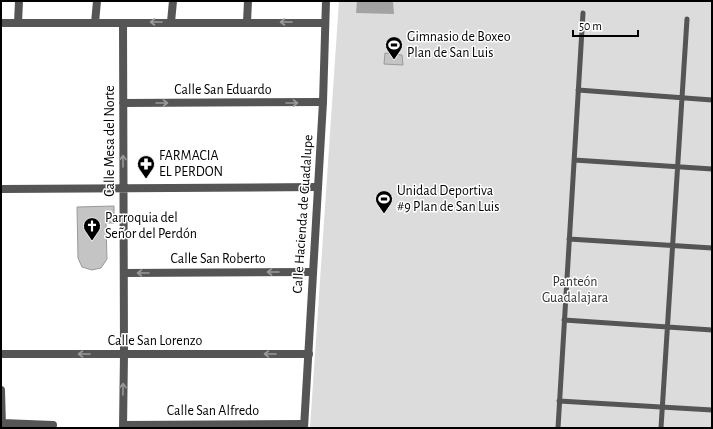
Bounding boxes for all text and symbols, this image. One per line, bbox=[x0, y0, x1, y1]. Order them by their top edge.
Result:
scale bar bbox=[573, 12, 638, 38]
one-way arrow bbox=[150, 18, 163, 26]
one-way arrow bbox=[280, 18, 293, 26]
text: 50 m bbox=[579, 20, 602, 32]
place label: Gimnasio de Boxeo Plan de San Luis bbox=[407, 30, 511, 60]
sports icon: Gimnasio de Boxeo Plan de San Luis bbox=[384, 35, 404, 60]
street label: Calle San Eduardo bbox=[174, 83, 272, 97]
street label: Calle Mesa del Norte bbox=[103, 85, 117, 197]
one-way arrow bbox=[155, 99, 168, 107]
one-way arrow bbox=[285, 99, 298, 107]
street label: Calle Hacienda de Guadalupe bbox=[290, 134, 316, 294]
place label: FARMACIA EL PERDON bbox=[159, 149, 223, 179]
pharmacy icon: FARMACIA EL PERDON bbox=[136, 154, 156, 179]
one-way arrow bbox=[119, 155, 127, 168]
place label: Unidad Deportiva #9 Plan de San Luis bbox=[397, 184, 499, 214]
sports icon: Unidad Deportiva #9 Plan de San Luis bbox=[374, 189, 394, 214]
place label: Parroquia del Señor del Perdón bbox=[105, 211, 197, 241]
church icon: Parroquia del Señor del Perdón bbox=[82, 216, 102, 241]
street label: Calle San Roberto bbox=[170, 252, 266, 266]
one-way arrow bbox=[267, 268, 280, 276]
one-way arrow bbox=[137, 269, 150, 276]
park label: Panteón Guadalajara bbox=[542, 275, 609, 305]
street label: Calle San Lorenzo bbox=[108, 334, 202, 348]
one-way arrow bbox=[78, 350, 91, 358]
one-way arrow bbox=[264, 350, 277, 358]
one-way arrow bbox=[120, 383, 127, 396]
street label: Calle San Alfredo bbox=[167, 404, 259, 418]

